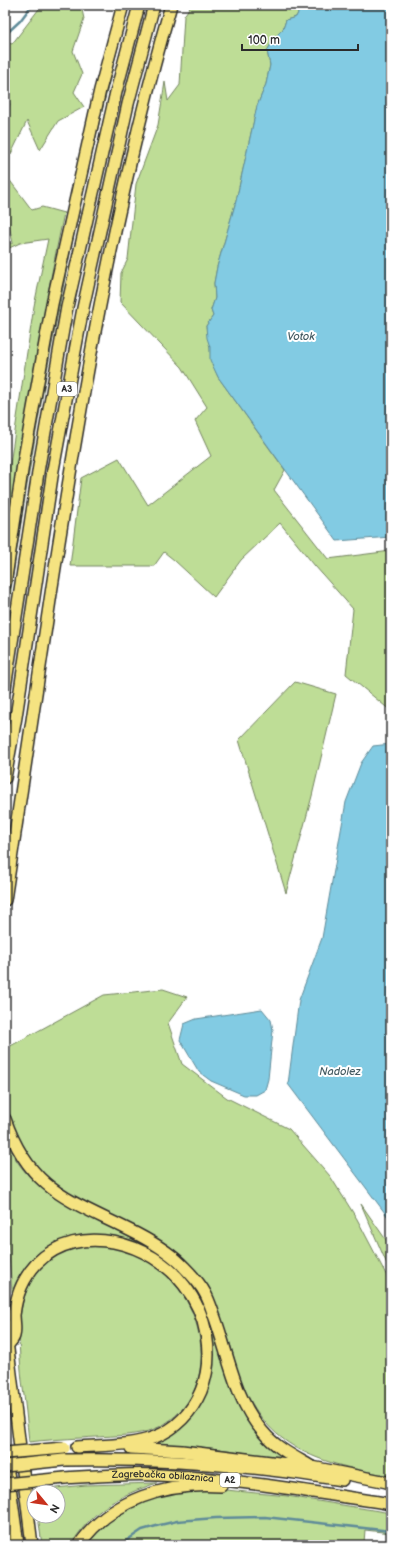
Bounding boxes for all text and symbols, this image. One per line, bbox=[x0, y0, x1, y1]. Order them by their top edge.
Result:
scale bar bbox=[242, 26, 358, 52]
text: 100 m bbox=[248, 33, 280, 48]
water label: Votok bbox=[287, 330, 315, 343]
road number: A3 bbox=[57, 382, 77, 396]
water label: Nadolez bbox=[319, 1065, 361, 1078]
street label: Zagrebačka obilaznica bbox=[111, 1468, 215, 1485]
road number: A2 bbox=[220, 1473, 240, 1487]
north arrow bbox=[26, 1484, 66, 1524]
text: N bbox=[47, 1502, 62, 1515]

